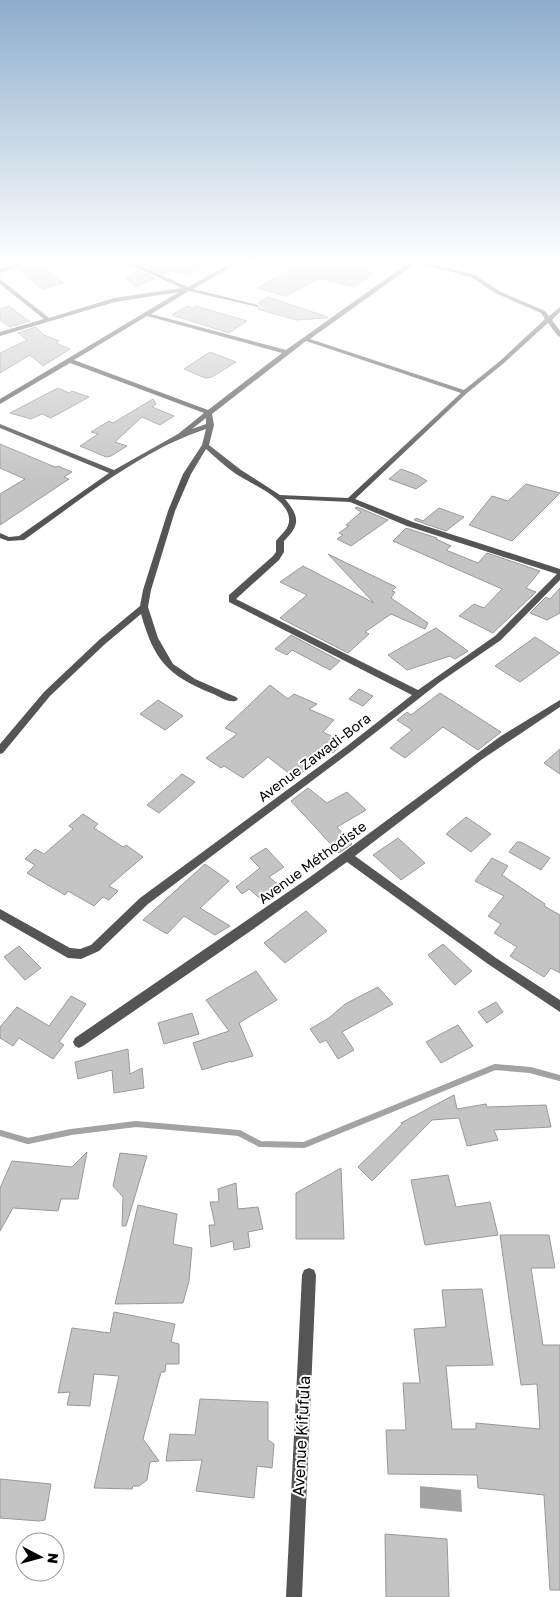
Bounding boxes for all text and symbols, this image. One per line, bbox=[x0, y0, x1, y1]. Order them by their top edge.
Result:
street label: Avenue Zawadi-Bora bbox=[254, 709, 374, 805]
street label: Avenue Méthodiste bbox=[255, 817, 369, 907]
street label: Avenue Kifufula bbox=[288, 1375, 314, 1497]
north arrow bbox=[15, 1532, 65, 1582]
text: N bbox=[44, 1552, 62, 1565]

